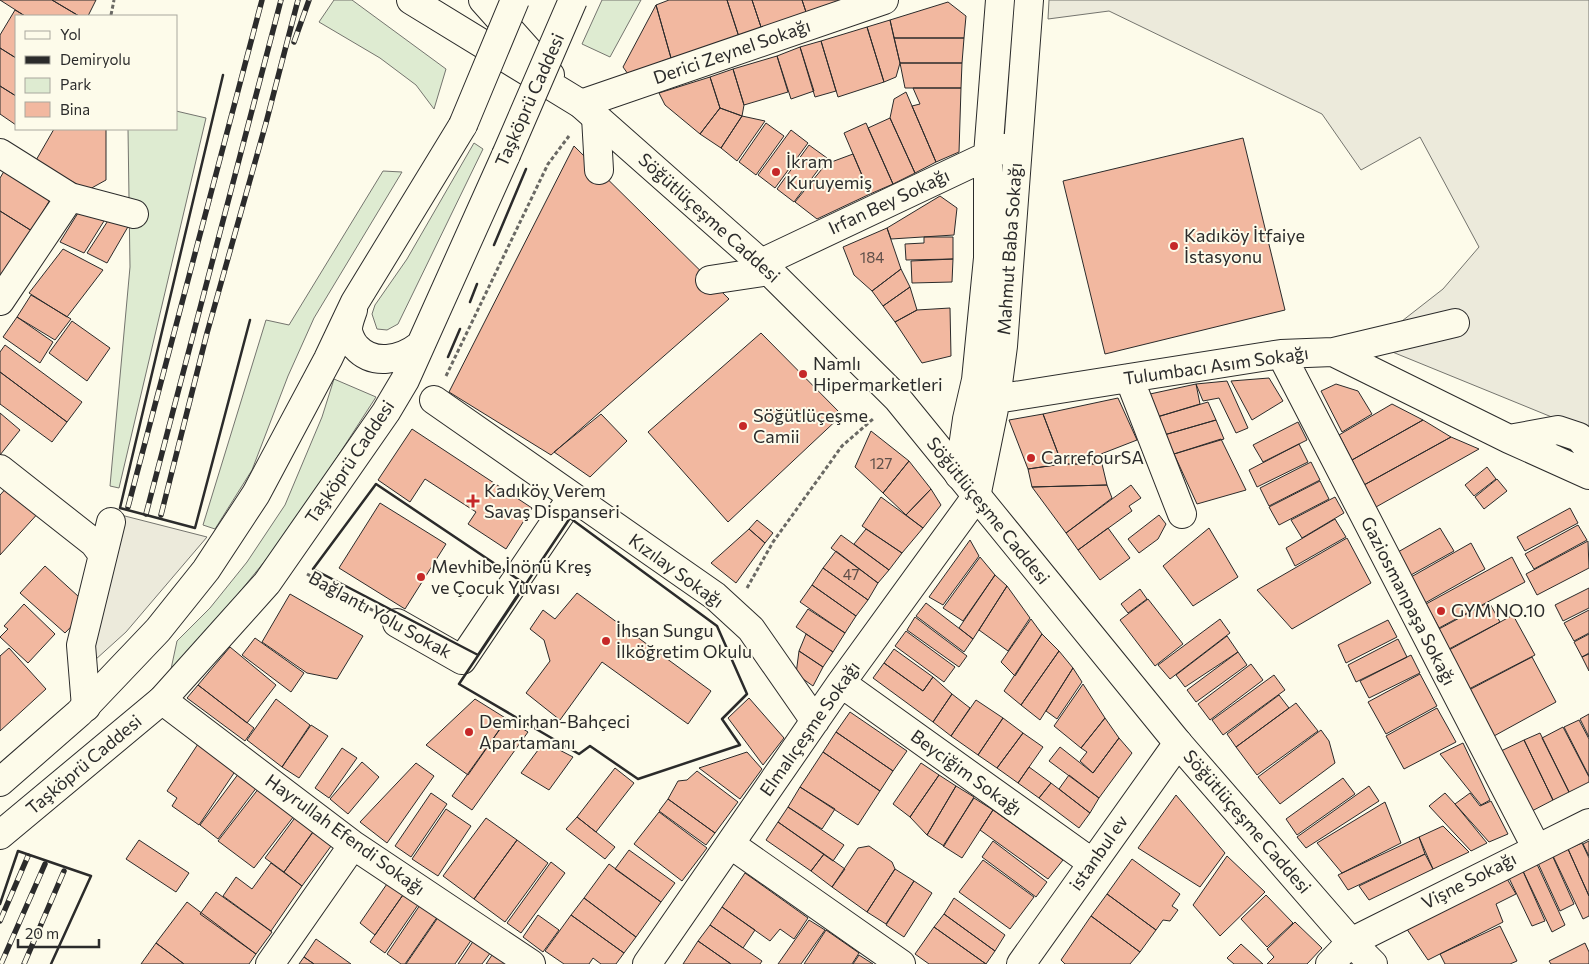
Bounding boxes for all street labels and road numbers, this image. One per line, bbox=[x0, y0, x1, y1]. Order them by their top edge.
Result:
street label: Derici Zeynel Sokağı bbox=[650, 14, 813, 88]
street label: Taşköprü Caddesi bbox=[490, 29, 568, 170]
street label: Söğütlüçeşme Caddesi bbox=[634, 148, 785, 287]
street label: Mahmut Baba Sokağı bbox=[992, 162, 1026, 336]
street label: Irfan Bey Sokağı bbox=[825, 163, 953, 239]
street label: Tulumbacı Asım Sokağı bbox=[1122, 341, 1310, 389]
street label: Taşköprü Caddesi bbox=[300, 396, 399, 527]
street label: Söğütlüçeşme Caddesi bbox=[923, 432, 1055, 588]
street label: Gaziosmanpaşa Sokağı bbox=[1357, 513, 1461, 689]
street label: Kızılay Sokağı bbox=[625, 528, 728, 612]
street label: Bağlantı Yolu Sokak bbox=[305, 566, 456, 663]
street label: Elmalıçeşme Sokağı bbox=[754, 657, 864, 800]
street label: Taşköprü Caddesi bbox=[21, 710, 146, 819]
street label: Beyciğim Sokağı bbox=[907, 725, 1026, 820]
street label: Söğütlüçeşme Caddesi bbox=[1179, 745, 1316, 898]
street label: Hayrullah Efendi Sokağı bbox=[262, 769, 430, 899]
street label: istanbul ev bbox=[1064, 810, 1132, 894]
street label: Vişne Sokağı bbox=[1418, 847, 1520, 913]

